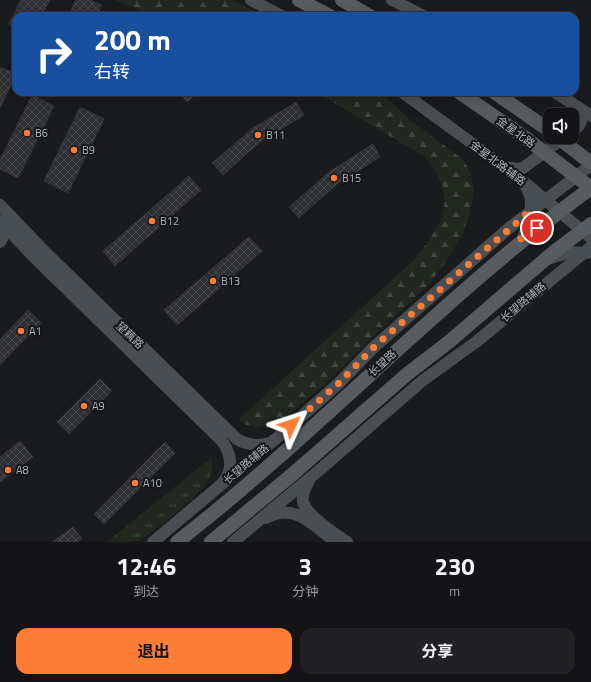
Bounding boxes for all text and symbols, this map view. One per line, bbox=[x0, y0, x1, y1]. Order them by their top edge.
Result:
text: 200 m bbox=[94, 18, 171, 61]
icon: right bbox=[28, 28, 80, 80]
text: 右转 bbox=[94, 58, 130, 85]
map controls bbox=[543, 108, 579, 144]
button: sound bbox=[543, 108, 579, 144]
street label: 金星北路 bbox=[493, 113, 539, 151]
place label: B6 bbox=[35, 125, 48, 141]
place label: B11 bbox=[266, 127, 285, 143]
marker: B6 bbox=[22, 128, 32, 138]
marker: B11 bbox=[253, 130, 263, 140]
street label: 金星北路辅路 bbox=[467, 137, 529, 189]
place label: B9 bbox=[82, 142, 95, 158]
marker: B9 bbox=[69, 145, 79, 155]
place label: B15 bbox=[342, 170, 361, 186]
marker: B15 bbox=[329, 173, 339, 183]
pin bbox=[520, 211, 554, 245]
place label: B12 bbox=[160, 213, 179, 229]
marker: B12 bbox=[147, 216, 157, 226]
icon: arrive bbox=[526, 217, 548, 239]
place label: B13 bbox=[221, 273, 240, 289]
marker: B13 bbox=[208, 276, 218, 286]
street label: 长望路辅路 bbox=[497, 278, 549, 326]
street label: 望藕路 bbox=[113, 318, 147, 352]
place label: A1 bbox=[29, 323, 42, 339]
marker: A1 bbox=[16, 326, 26, 336]
street label: 长望路 bbox=[364, 346, 400, 380]
place label: A9 bbox=[92, 398, 105, 414]
marker: A9 bbox=[79, 401, 89, 411]
position arrow bbox=[270, 404, 312, 446]
street label: 长望路辅路 bbox=[220, 440, 272, 488]
place label: A8 bbox=[16, 462, 29, 478]
marker: A8 bbox=[3, 465, 13, 475]
place label: A10 bbox=[143, 475, 162, 491]
marker: A10 bbox=[130, 478, 140, 488]
text: 12:46 bbox=[116, 548, 176, 584]
text: 3 bbox=[299, 548, 312, 584]
text: 230 bbox=[434, 548, 475, 584]
text: 到达 bbox=[133, 581, 159, 601]
text: 分钟 bbox=[292, 581, 318, 601]
text: m bbox=[449, 581, 460, 601]
button: 退出 bbox=[16, 628, 292, 674]
button: 分享 bbox=[300, 628, 575, 674]

